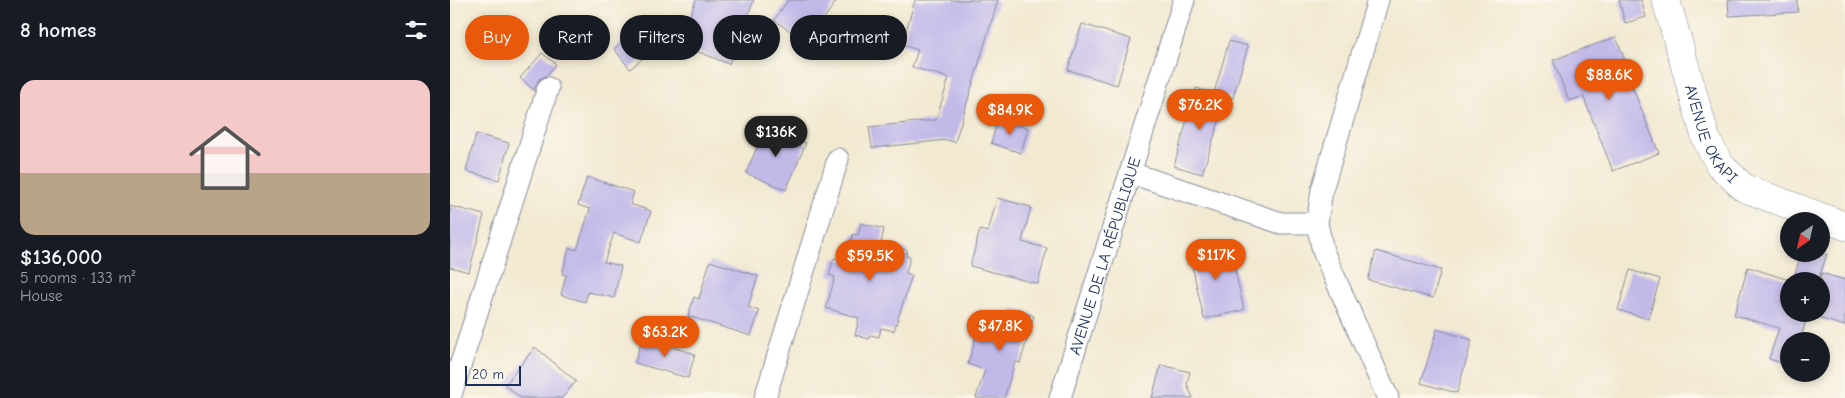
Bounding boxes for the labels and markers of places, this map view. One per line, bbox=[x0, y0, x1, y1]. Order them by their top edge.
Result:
pin: $88.6K bbox=[1568, 58, 1650, 101]
pin: $76.2K bbox=[1159, 88, 1241, 131]
pin: $84.9K bbox=[969, 94, 1051, 136]
pin: $136K bbox=[741, 116, 811, 158]
pin: $117K bbox=[1181, 238, 1251, 281]
pin: $59.5K bbox=[829, 240, 911, 282]
pin: $47.8K bbox=[959, 310, 1041, 352]
pin: $63.2K bbox=[624, 316, 706, 358]

